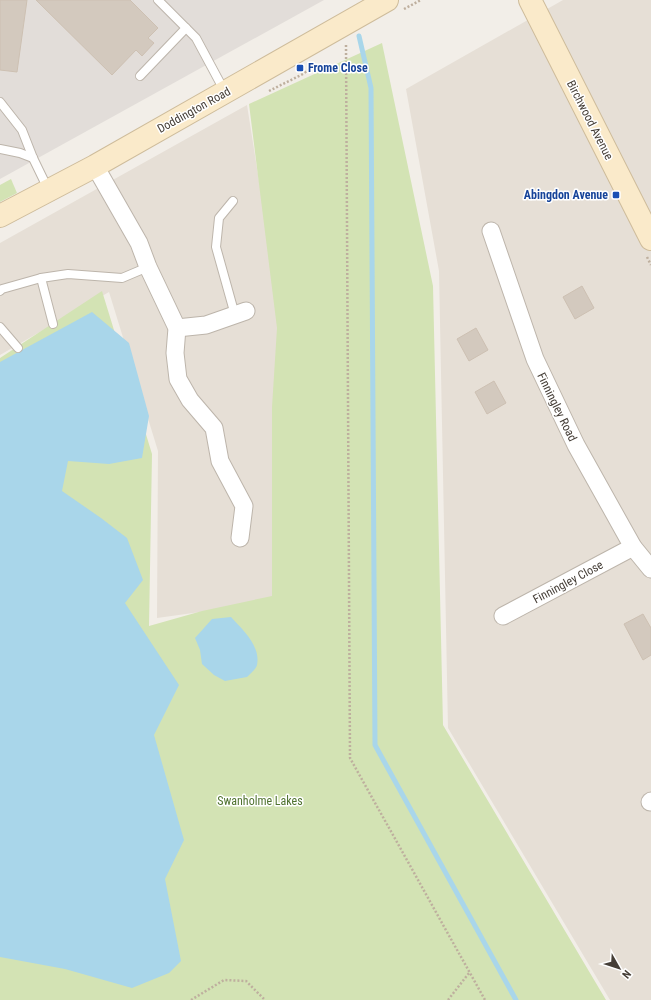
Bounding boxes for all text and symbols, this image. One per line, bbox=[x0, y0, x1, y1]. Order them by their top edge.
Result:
place label: Frome Close bbox=[308, 61, 368, 75]
marker: Frome Close bbox=[295, 63, 305, 73]
street label: Birchwood Avenue bbox=[564, 78, 616, 162]
street label: Doddington Road bbox=[155, 84, 233, 136]
place label: Abingdon Avenue bbox=[524, 188, 608, 202]
marker: Abingdon Avenue bbox=[611, 190, 621, 200]
street label: Finningley Road bbox=[534, 370, 580, 444]
street label: Finningley Close bbox=[531, 557, 606, 606]
park label: Swanholme Lakes bbox=[217, 794, 303, 808]
north arrow bbox=[599, 948, 639, 988]
text: N bbox=[619, 967, 634, 981]

